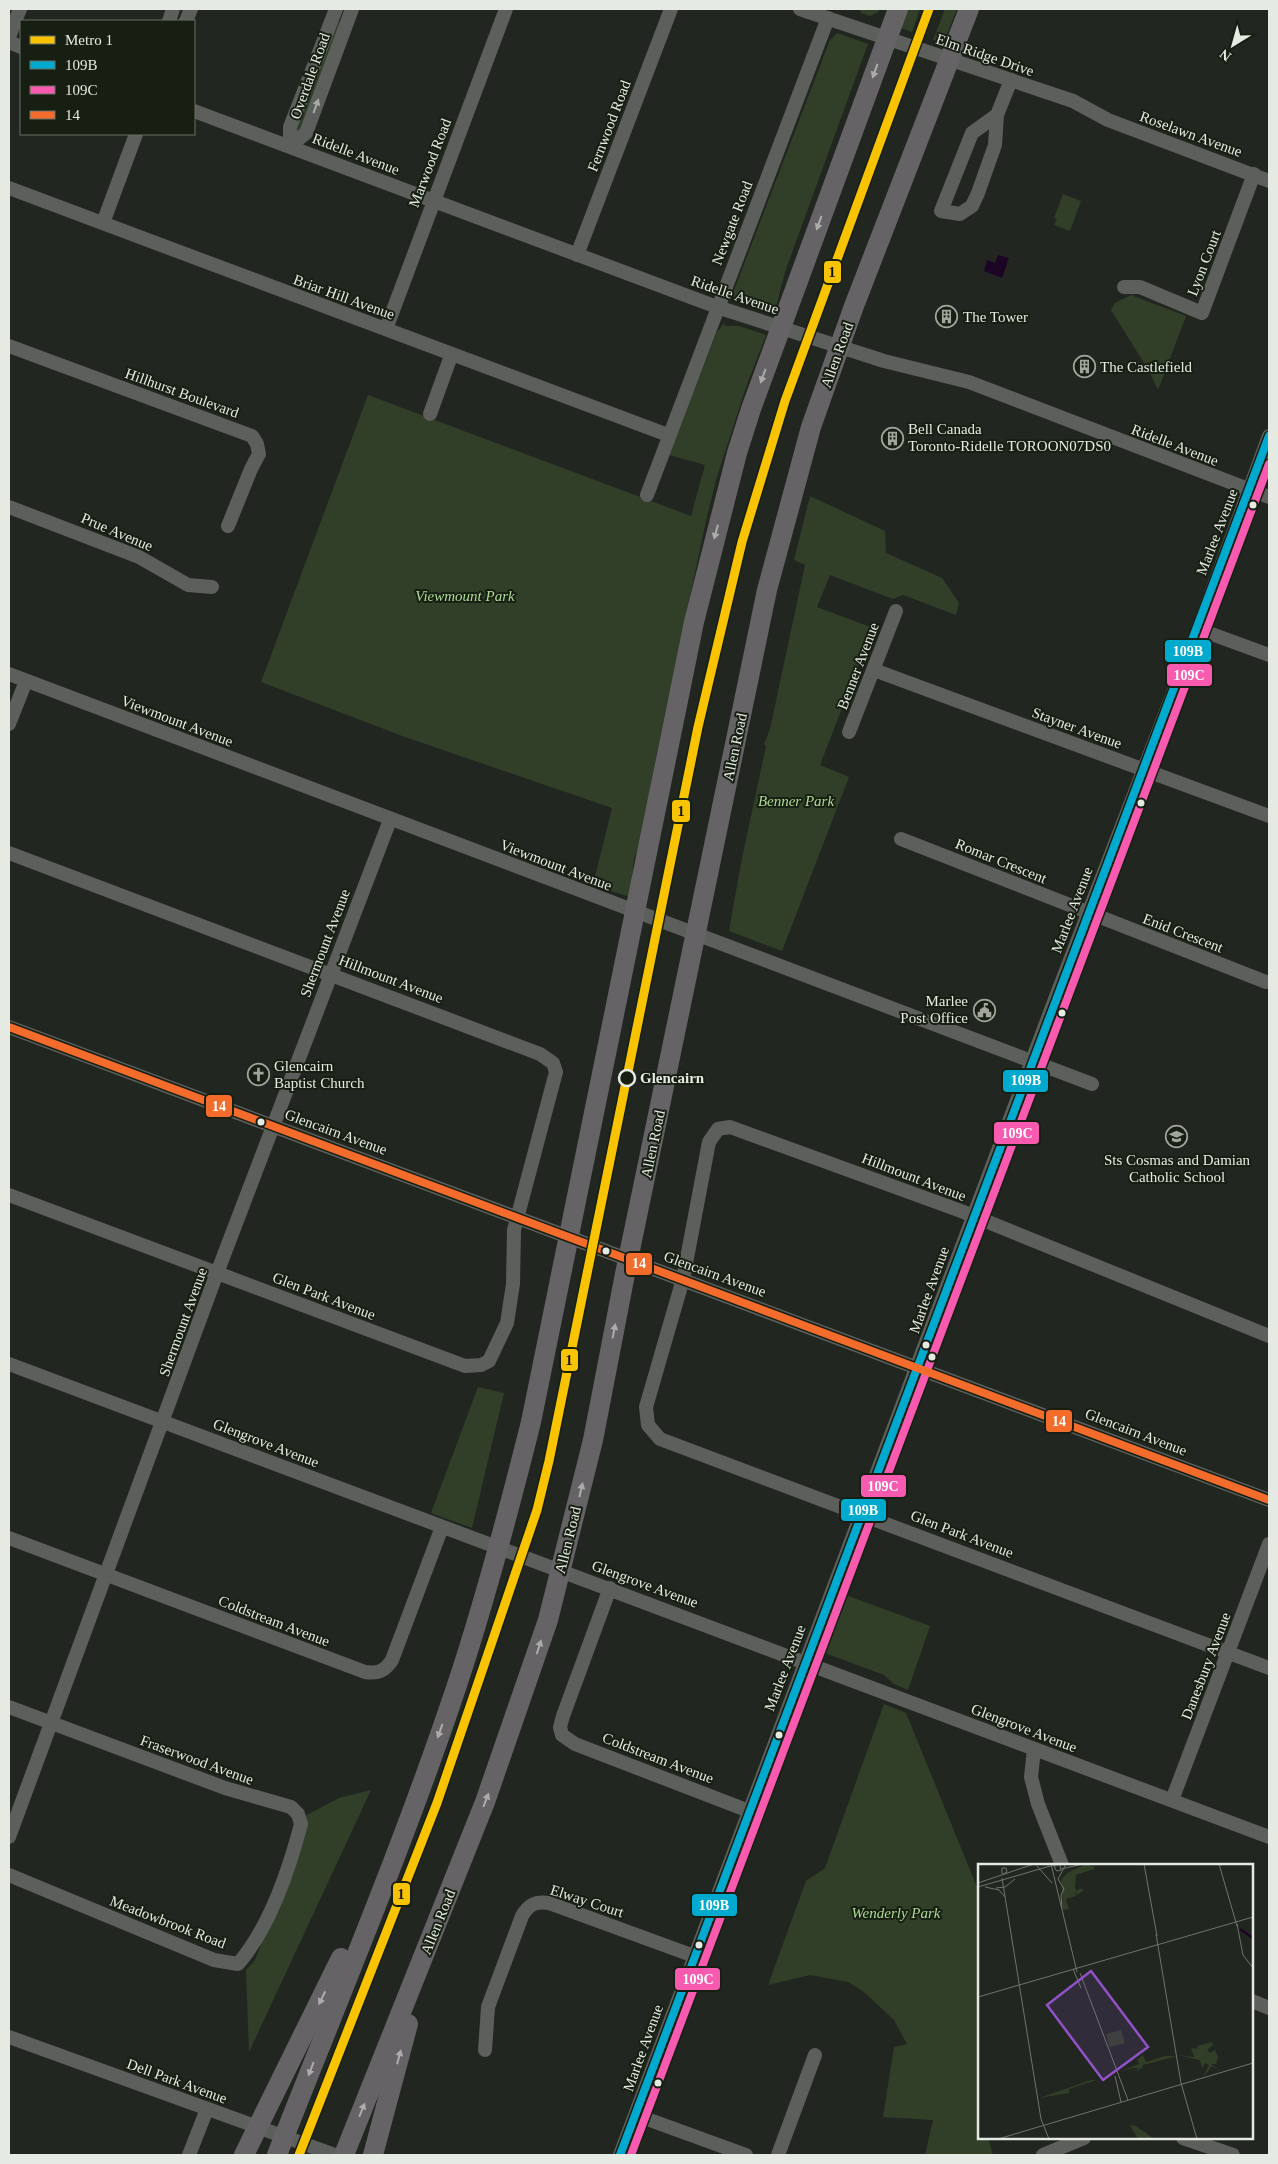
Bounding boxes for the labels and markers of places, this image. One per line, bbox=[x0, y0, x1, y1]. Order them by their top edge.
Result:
building icon: The Tower bbox=[935, 305, 959, 329]
place label: The Tower bbox=[963, 309, 1028, 325]
building icon: The Castlefield bbox=[1072, 355, 1096, 379]
place label: The Castlefield bbox=[1100, 359, 1193, 375]
place label: Bell Canada Toronto-Ridelle TOROON07DS0 bbox=[908, 421, 1111, 454]
building icon: Bell Canada Toronto-Ridelle TOROON07DS0 bbox=[880, 426, 904, 450]
unlabelled marker bbox=[1248, 500, 1258, 510]
unlabelled marker bbox=[1136, 798, 1146, 808]
place label: Marlee Post Office bbox=[900, 993, 968, 1026]
public building icon: Marlee Post Office bbox=[972, 998, 996, 1022]
unlabelled marker bbox=[1057, 1008, 1067, 1018]
place label: Glencairn Baptist Church bbox=[274, 1058, 365, 1091]
church icon: Glencairn Baptist Church bbox=[246, 1063, 270, 1087]
marker: Glencairn bbox=[618, 1069, 636, 1087]
place label: Glencairn bbox=[640, 1070, 705, 1086]
unlabelled marker bbox=[256, 1117, 266, 1127]
school or university icon: Sts Cosmas and Damian Catholic School bbox=[1165, 1125, 1189, 1149]
place label: Sts Cosmas and Damian Catholic School bbox=[1104, 1152, 1251, 1185]
unlabelled marker bbox=[601, 1246, 611, 1256]
unlabelled marker bbox=[921, 1340, 931, 1350]
unlabelled marker bbox=[927, 1352, 937, 1362]
unlabelled marker bbox=[774, 1730, 784, 1740]
unlabelled marker bbox=[694, 1940, 704, 1950]
unlabelled marker bbox=[653, 2078, 663, 2088]

